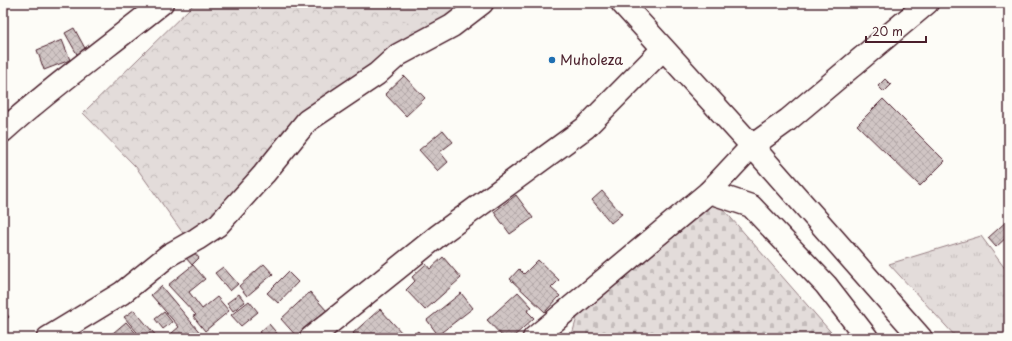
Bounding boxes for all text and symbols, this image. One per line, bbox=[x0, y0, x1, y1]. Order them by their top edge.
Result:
scale bar bbox=[866, 18, 926, 44]
text: 20 m bbox=[872, 22, 903, 40]
place label: Muholeza bbox=[560, 49, 623, 70]
marker: Muholeza bbox=[547, 55, 557, 65]

